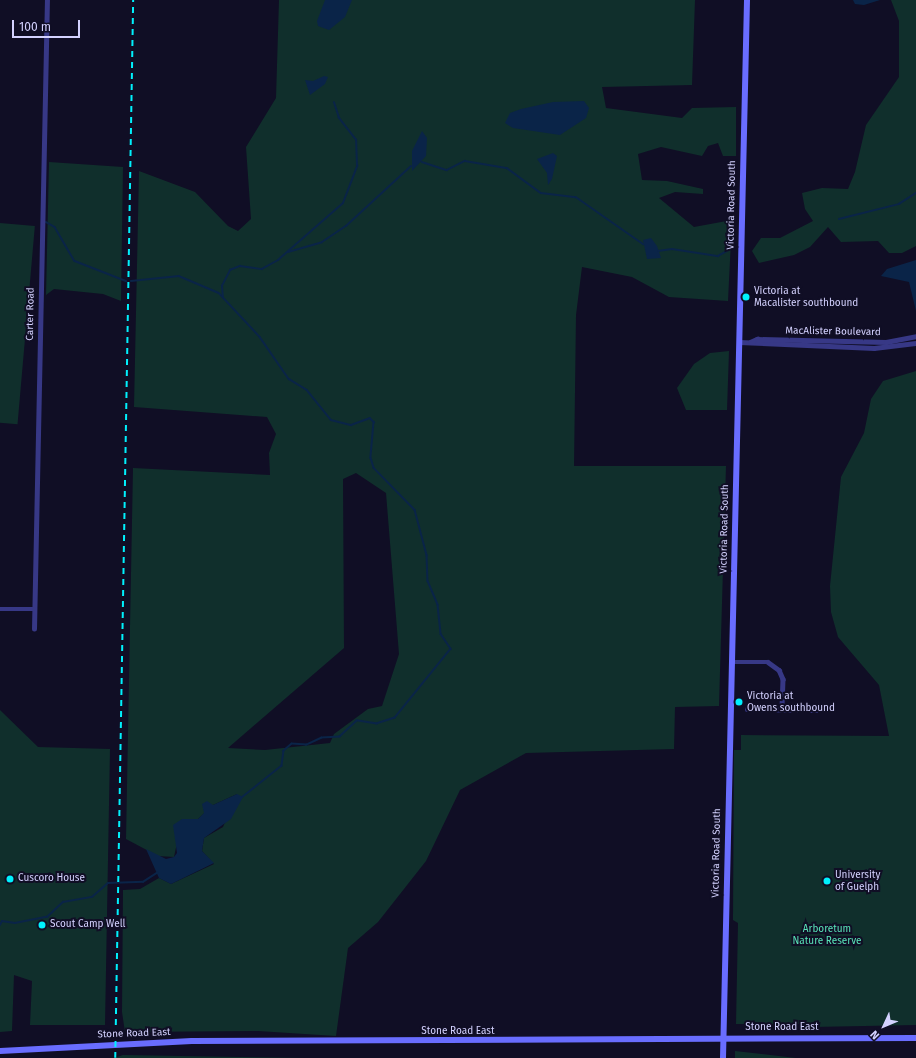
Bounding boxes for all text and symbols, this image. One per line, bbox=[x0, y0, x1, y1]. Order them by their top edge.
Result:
scale bar bbox=[14, 12, 82, 38]
text: 100 m bbox=[19, 20, 51, 34]
street label: Victoria Road South bbox=[725, 160, 739, 250]
place label: Victoria at Macalister southbound bbox=[754, 285, 858, 308]
street label: Carter Road bbox=[25, 287, 37, 341]
marker: Victoria at Macalister southbound bbox=[741, 292, 751, 302]
street label: MacAlister Boulevard bbox=[785, 325, 881, 339]
street label: Victoria Road South bbox=[718, 484, 732, 574]
place label: Victoria at Owens southbound bbox=[747, 690, 835, 714]
marker: Victoria at Owens southbound bbox=[734, 697, 744, 707]
street label: Victoria Road South bbox=[710, 808, 724, 898]
place label: University of Guelph bbox=[835, 869, 880, 892]
place label: Cuscoro House bbox=[18, 873, 85, 885]
marker: Cuscoro House bbox=[5, 874, 15, 884]
marker: University of Guelph bbox=[822, 876, 832, 886]
place label: Scout Camp Well bbox=[50, 919, 126, 931]
marker: Scout Camp Well bbox=[37, 920, 47, 930]
park label: Arboretum Nature Reserve bbox=[792, 923, 862, 946]
north arrow bbox=[864, 1006, 904, 1046]
street label: Stone Road East bbox=[745, 1022, 819, 1034]
street label: Stone Road East bbox=[421, 1026, 495, 1038]
street label: Stone Road East bbox=[97, 1027, 171, 1041]
text: N bbox=[868, 1028, 882, 1042]

